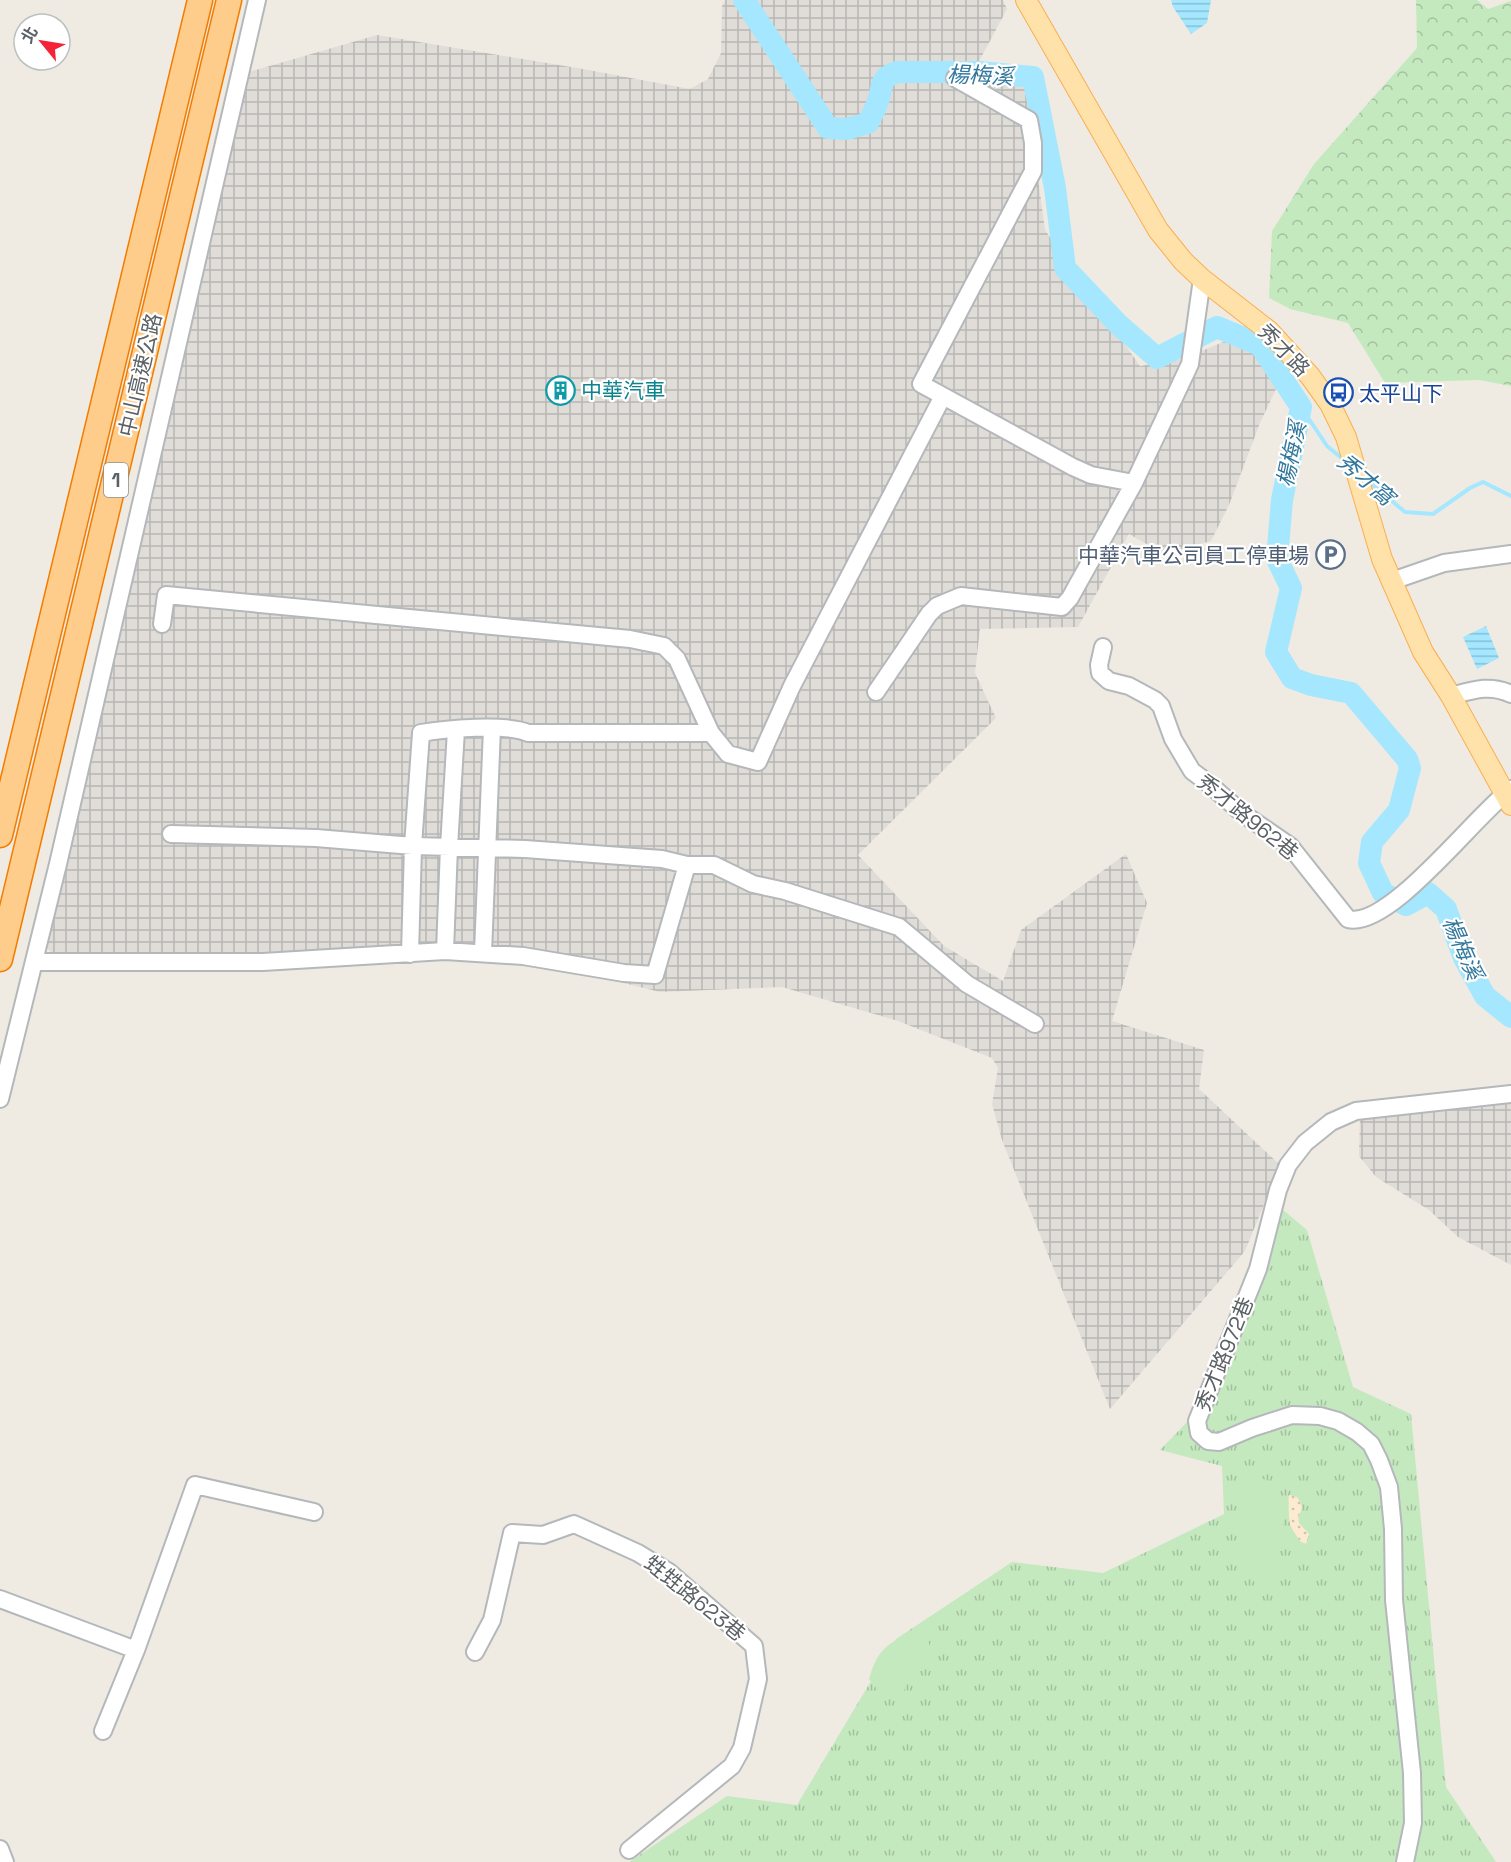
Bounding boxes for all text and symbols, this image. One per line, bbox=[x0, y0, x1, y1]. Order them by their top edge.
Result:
north arrow bbox=[12, 12, 72, 72]
text: 北 bbox=[16, 23, 43, 47]
water label: 楊梅溪 bbox=[947, 60, 1016, 90]
street label: 中山高速公路 bbox=[113, 311, 167, 439]
street label: 秀才路 bbox=[1252, 318, 1316, 382]
building icon: 中華汽車 bbox=[544, 374, 576, 406]
place label: 中華汽車 bbox=[581, 377, 665, 404]
bus stop icon: 太平山下 bbox=[1322, 377, 1354, 409]
place label: 太平山下 bbox=[1359, 380, 1443, 407]
water label: 楊梅溪 bbox=[1270, 416, 1312, 489]
water label: 秀才窩 bbox=[1332, 447, 1402, 513]
road number: 1 bbox=[104, 463, 128, 497]
parking icon: 中華汽車公司員工停車場 bbox=[1314, 539, 1346, 571]
place label: 中華汽車公司員工停車場 bbox=[1078, 542, 1309, 569]
street label: 秀才路962巷 bbox=[1192, 768, 1304, 866]
water label: 楊梅溪 bbox=[1437, 912, 1490, 987]
street label: 秀才路972巷 bbox=[1189, 1293, 1259, 1415]
street label: 甡甡路623巷 bbox=[639, 1549, 751, 1647]

